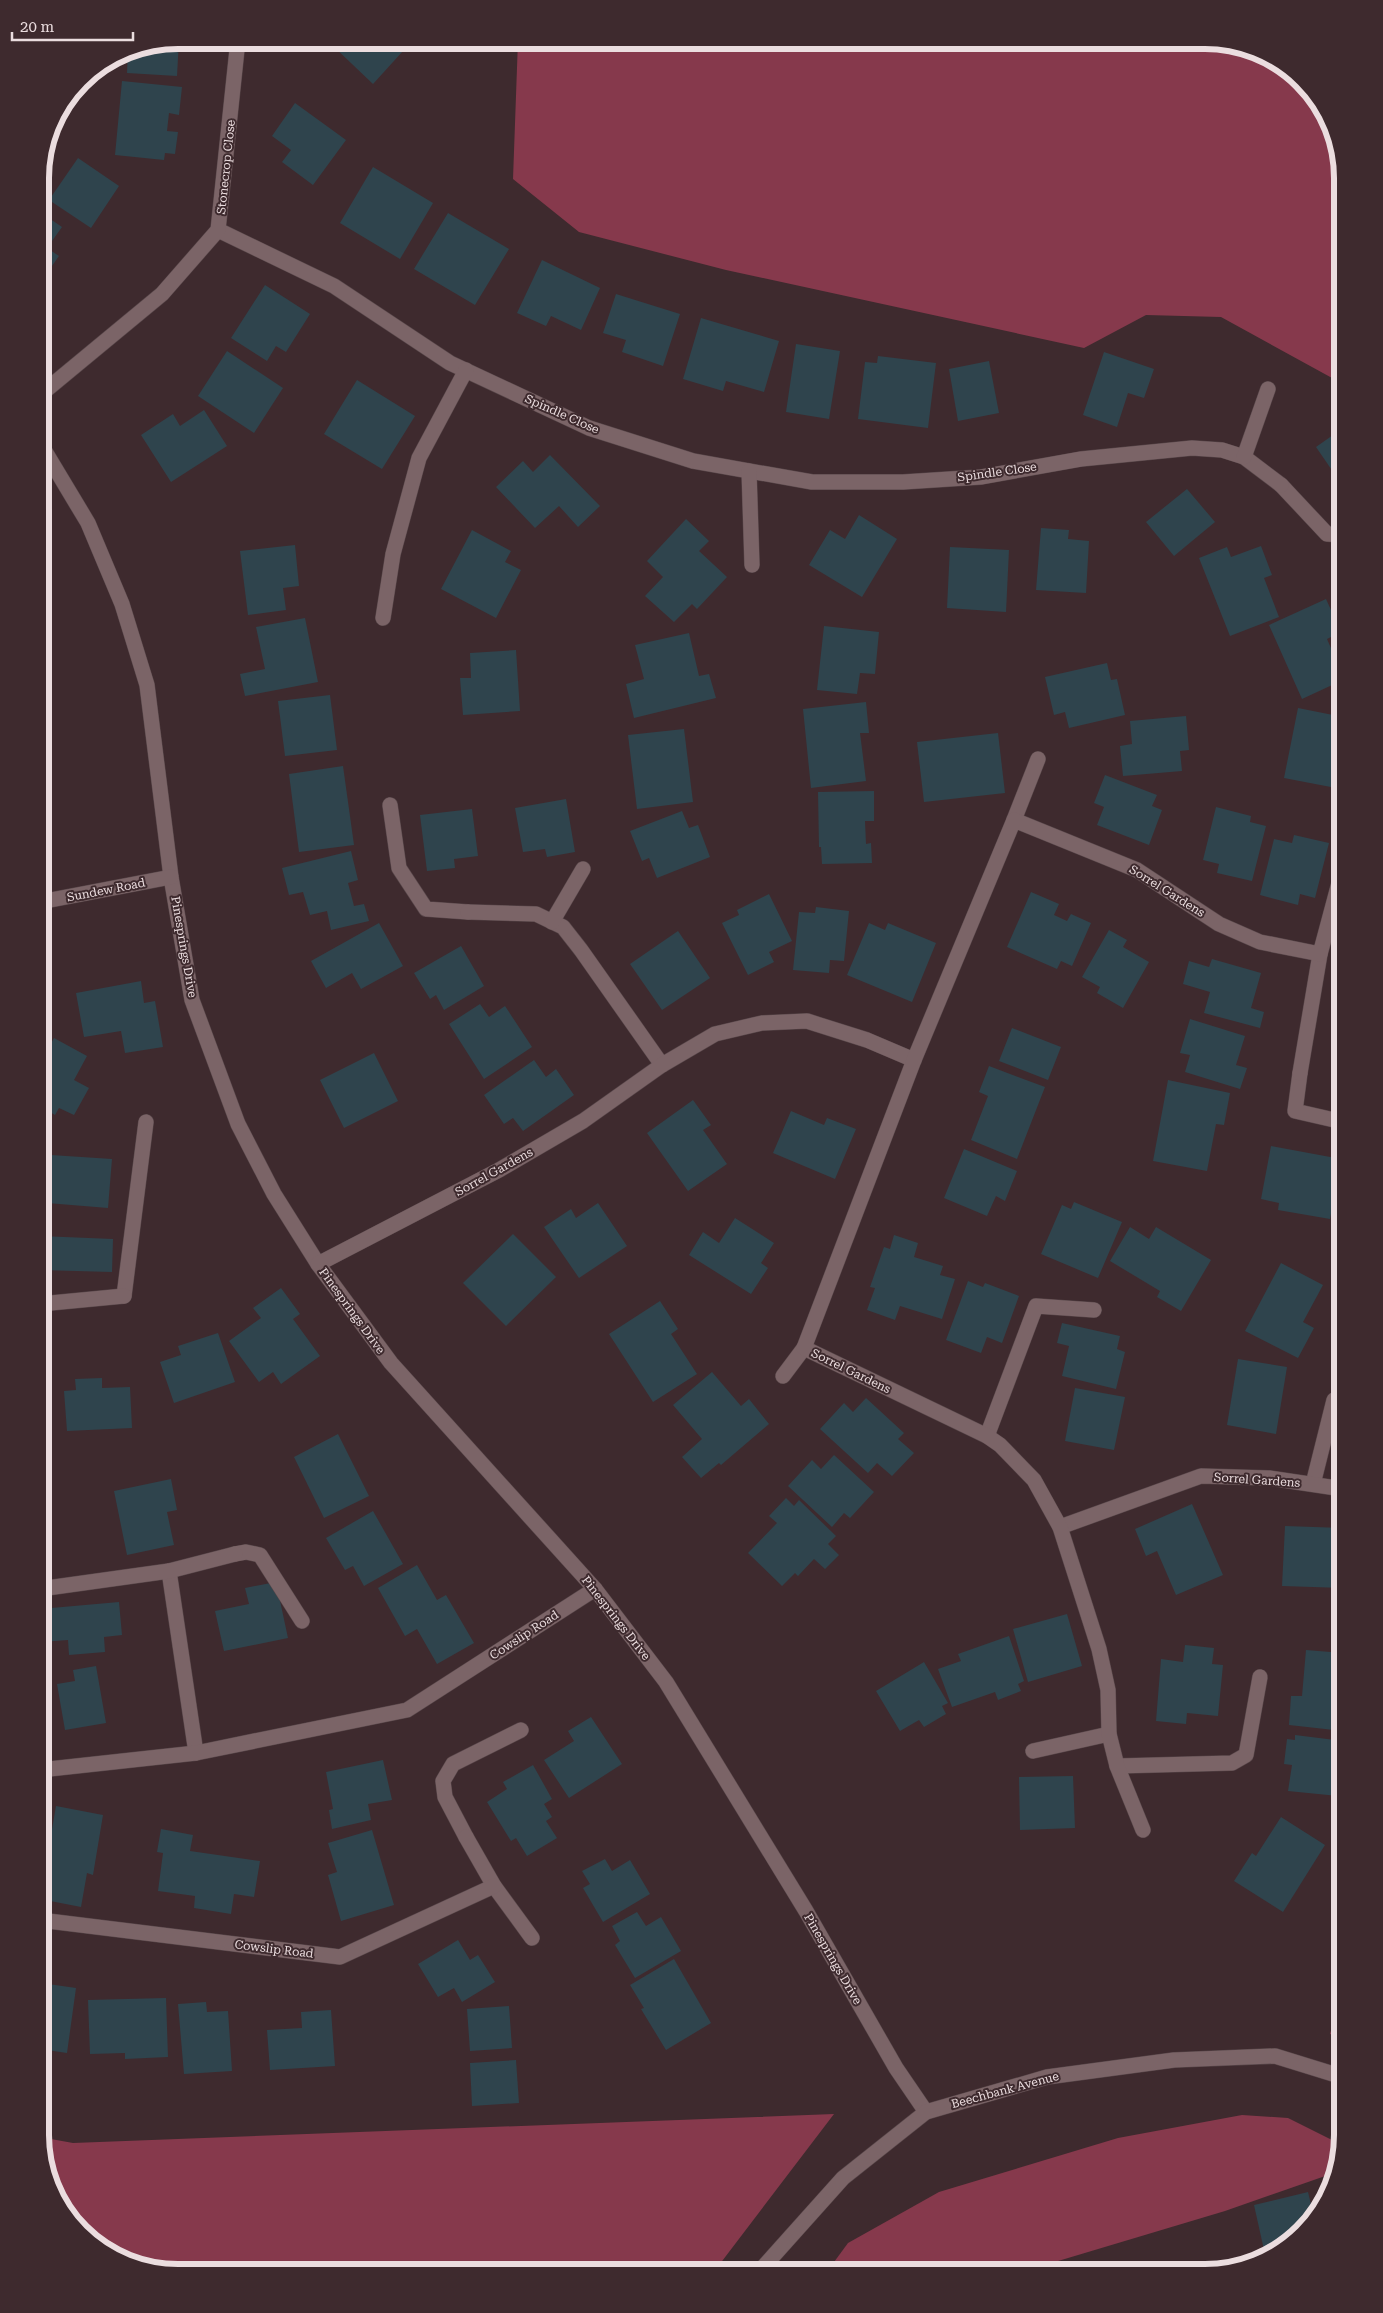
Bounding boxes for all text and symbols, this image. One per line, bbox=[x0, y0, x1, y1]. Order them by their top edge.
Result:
scale bar bbox=[12, 10, 134, 42]
text: 20 m bbox=[20, 18, 55, 36]
street label: Stonecrop Close bbox=[214, 119, 238, 215]
street label: Spindle Close bbox=[523, 391, 602, 437]
street label: Spindle Close bbox=[957, 459, 1038, 484]
street label: Sorrel Gardens bbox=[1127, 862, 1208, 920]
street label: Sundew Road bbox=[66, 876, 147, 904]
street label: Pinesprings Drive bbox=[168, 895, 200, 999]
street label: Sorrel Gardens bbox=[453, 1145, 535, 1199]
street label: Pinesprings Drive bbox=[316, 1265, 388, 1357]
street label: Sorrel Gardens bbox=[809, 1346, 893, 1396]
street label: Sorrel Gardens bbox=[1213, 1470, 1301, 1490]
street label: Pinesprings Drive bbox=[579, 1573, 653, 1663]
street label: Cowslip Road bbox=[487, 1607, 561, 1662]
street label: Pinesprings Drive bbox=[801, 1911, 865, 2007]
street label: Cowslip Road bbox=[234, 1937, 314, 1961]
street label: Beechbank Avenue bbox=[950, 2069, 1061, 2111]

